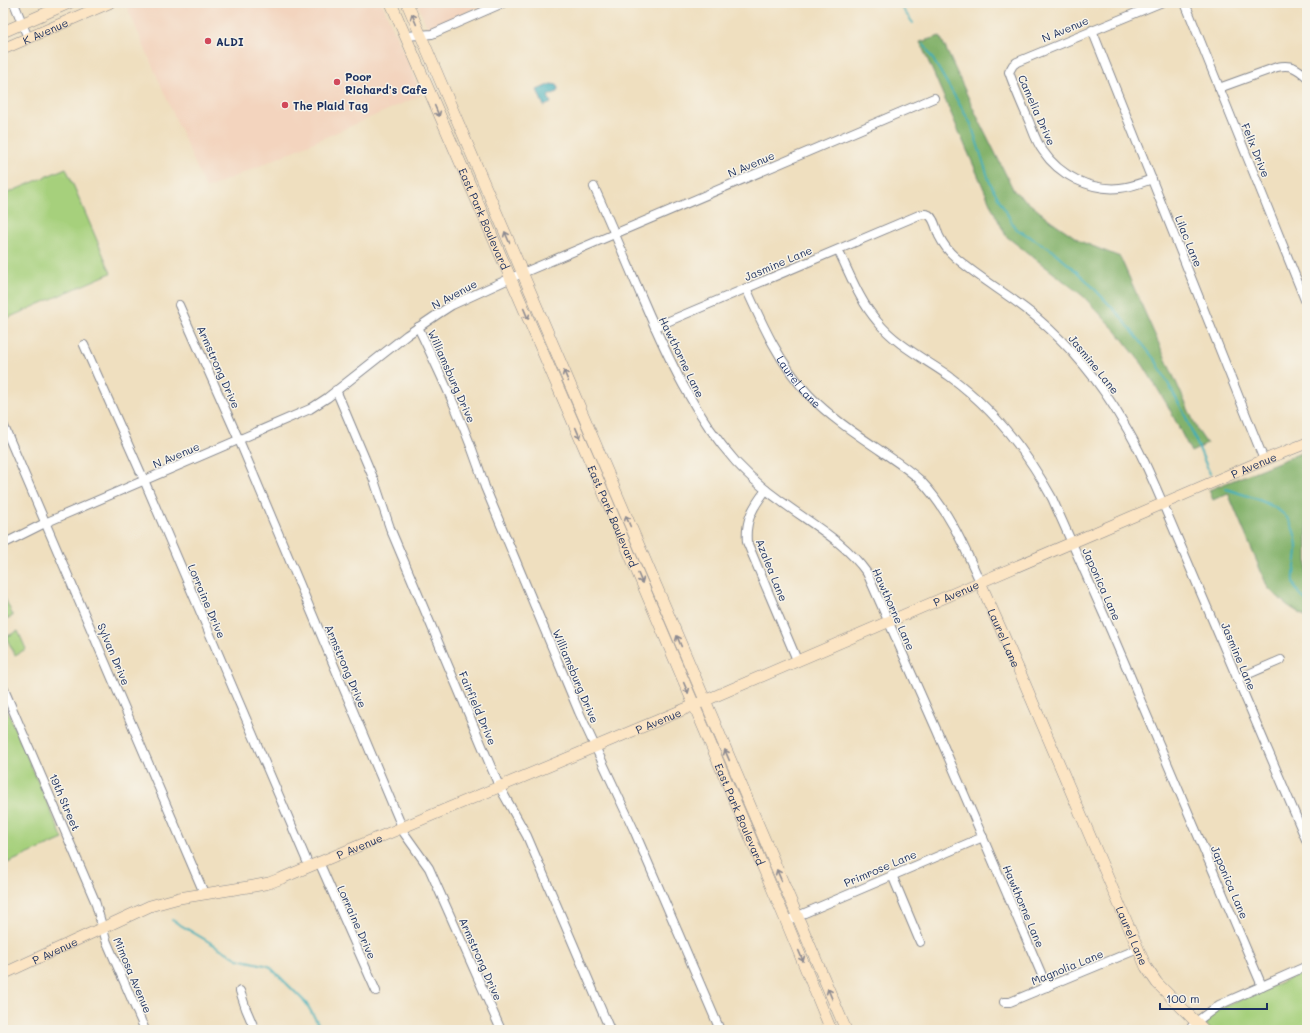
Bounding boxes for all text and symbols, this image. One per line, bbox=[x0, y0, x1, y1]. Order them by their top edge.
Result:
street label: N Avenue bbox=[1039, 12, 1091, 46]
street label: K Avenue bbox=[20, 14, 71, 47]
one-way arrow bbox=[409, 14, 417, 26]
place label: ALDI bbox=[216, 34, 244, 49]
marker: ALDI bbox=[203, 36, 213, 46]
place label: Poor Richard's Cafe bbox=[345, 69, 428, 97]
street label: Camelia Drive bbox=[1015, 72, 1059, 148]
marker: Poor Richard's Cafe bbox=[332, 77, 342, 87]
place label: The Plaid Tag bbox=[293, 98, 369, 113]
marker: The Plaid Tag bbox=[280, 100, 290, 110]
one-way arrow bbox=[434, 104, 442, 116]
street label: Felix Drive bbox=[1238, 121, 1274, 180]
street label: N Avenue bbox=[725, 147, 777, 181]
street label: East Park Boulevard bbox=[456, 165, 513, 272]
street label: Lilac Lane bbox=[1172, 213, 1206, 269]
one-way arrow bbox=[503, 232, 511, 244]
street label: Jasmine Lane bbox=[742, 242, 814, 284]
street label: N Avenue bbox=[429, 276, 480, 312]
one-way arrow bbox=[523, 307, 530, 319]
street label: Hawthorne Lane bbox=[656, 314, 708, 400]
street label: Armstrong Drive bbox=[194, 323, 244, 411]
street label: Williamsburg Drive bbox=[425, 327, 479, 425]
street label: Jasmine Lane bbox=[1065, 331, 1123, 397]
street label: Laurel Lane bbox=[774, 352, 825, 411]
one-way arrow bbox=[562, 370, 570, 382]
one-way arrow bbox=[574, 426, 582, 438]
street label: N Avenue bbox=[150, 438, 202, 472]
street label: P Avenue bbox=[1228, 448, 1279, 481]
street label: East Park Boulevard bbox=[585, 463, 642, 569]
one-way arrow bbox=[624, 516, 631, 528]
street label: Azalea Lane bbox=[753, 537, 791, 604]
street label: Japonica Lane bbox=[1079, 545, 1125, 623]
street label: Lorraine Drive bbox=[185, 562, 229, 640]
street label: Hawthorne Lane bbox=[869, 566, 919, 653]
one-way arrow bbox=[636, 572, 644, 584]
street label: P Avenue bbox=[931, 576, 981, 609]
street label: Laurel Lane bbox=[985, 606, 1024, 670]
street label: Jasmine Lane bbox=[1218, 620, 1260, 692]
street label: Sylvan Drive bbox=[94, 621, 134, 688]
street label: Armstrong Drive bbox=[322, 622, 370, 710]
street label: Williamsburg Drive bbox=[549, 627, 603, 725]
one-way arrow bbox=[674, 636, 682, 648]
street label: Fairfield Drive bbox=[456, 669, 500, 747]
one-way arrow bbox=[683, 682, 691, 694]
street label: P Avenue bbox=[633, 704, 683, 737]
one-way arrow bbox=[723, 750, 731, 762]
street label: East Park Boulevard bbox=[712, 761, 769, 867]
street label: 19th Street bbox=[46, 771, 84, 833]
street label: P Avenue bbox=[334, 829, 385, 862]
street label: Japonica Lane bbox=[1208, 843, 1252, 921]
street label: Primrose Lane bbox=[841, 846, 919, 890]
street label: Hawthorne Lane bbox=[1000, 862, 1048, 950]
one-way arrow bbox=[775, 869, 782, 881]
street label: Lorraine Drive bbox=[334, 883, 380, 961]
street label: Laurel Lane bbox=[1113, 904, 1152, 968]
street label: Armstrong Drive bbox=[456, 915, 506, 1003]
street label: P Avenue bbox=[30, 933, 80, 967]
street label: Mimosa Avenue bbox=[110, 935, 156, 1015]
street label: Magnolia Lane bbox=[1029, 946, 1106, 988]
one-way arrow bbox=[798, 950, 805, 962]
scale bar bbox=[1160, 985, 1267, 1011]
one-way arrow bbox=[826, 989, 834, 1001]
text: 100 m bbox=[1166, 990, 1200, 1006]

